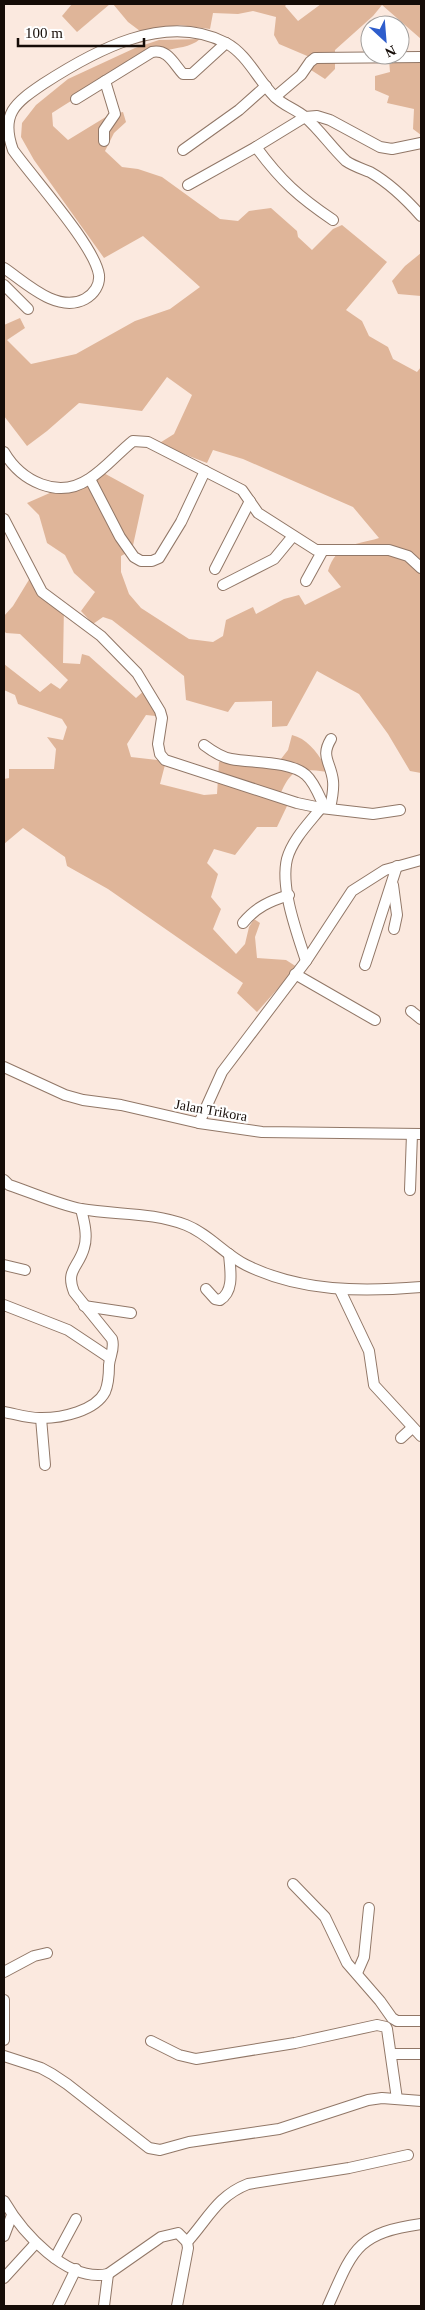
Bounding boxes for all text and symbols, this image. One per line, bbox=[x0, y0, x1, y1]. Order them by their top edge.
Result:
scale bar bbox=[18, 15, 144, 47]
north arrow bbox=[360, 15, 410, 65]
text: 100 m bbox=[25, 25, 63, 41]
text: N bbox=[383, 42, 398, 60]
street label: Jalan Trikora bbox=[173, 1097, 249, 1124]

